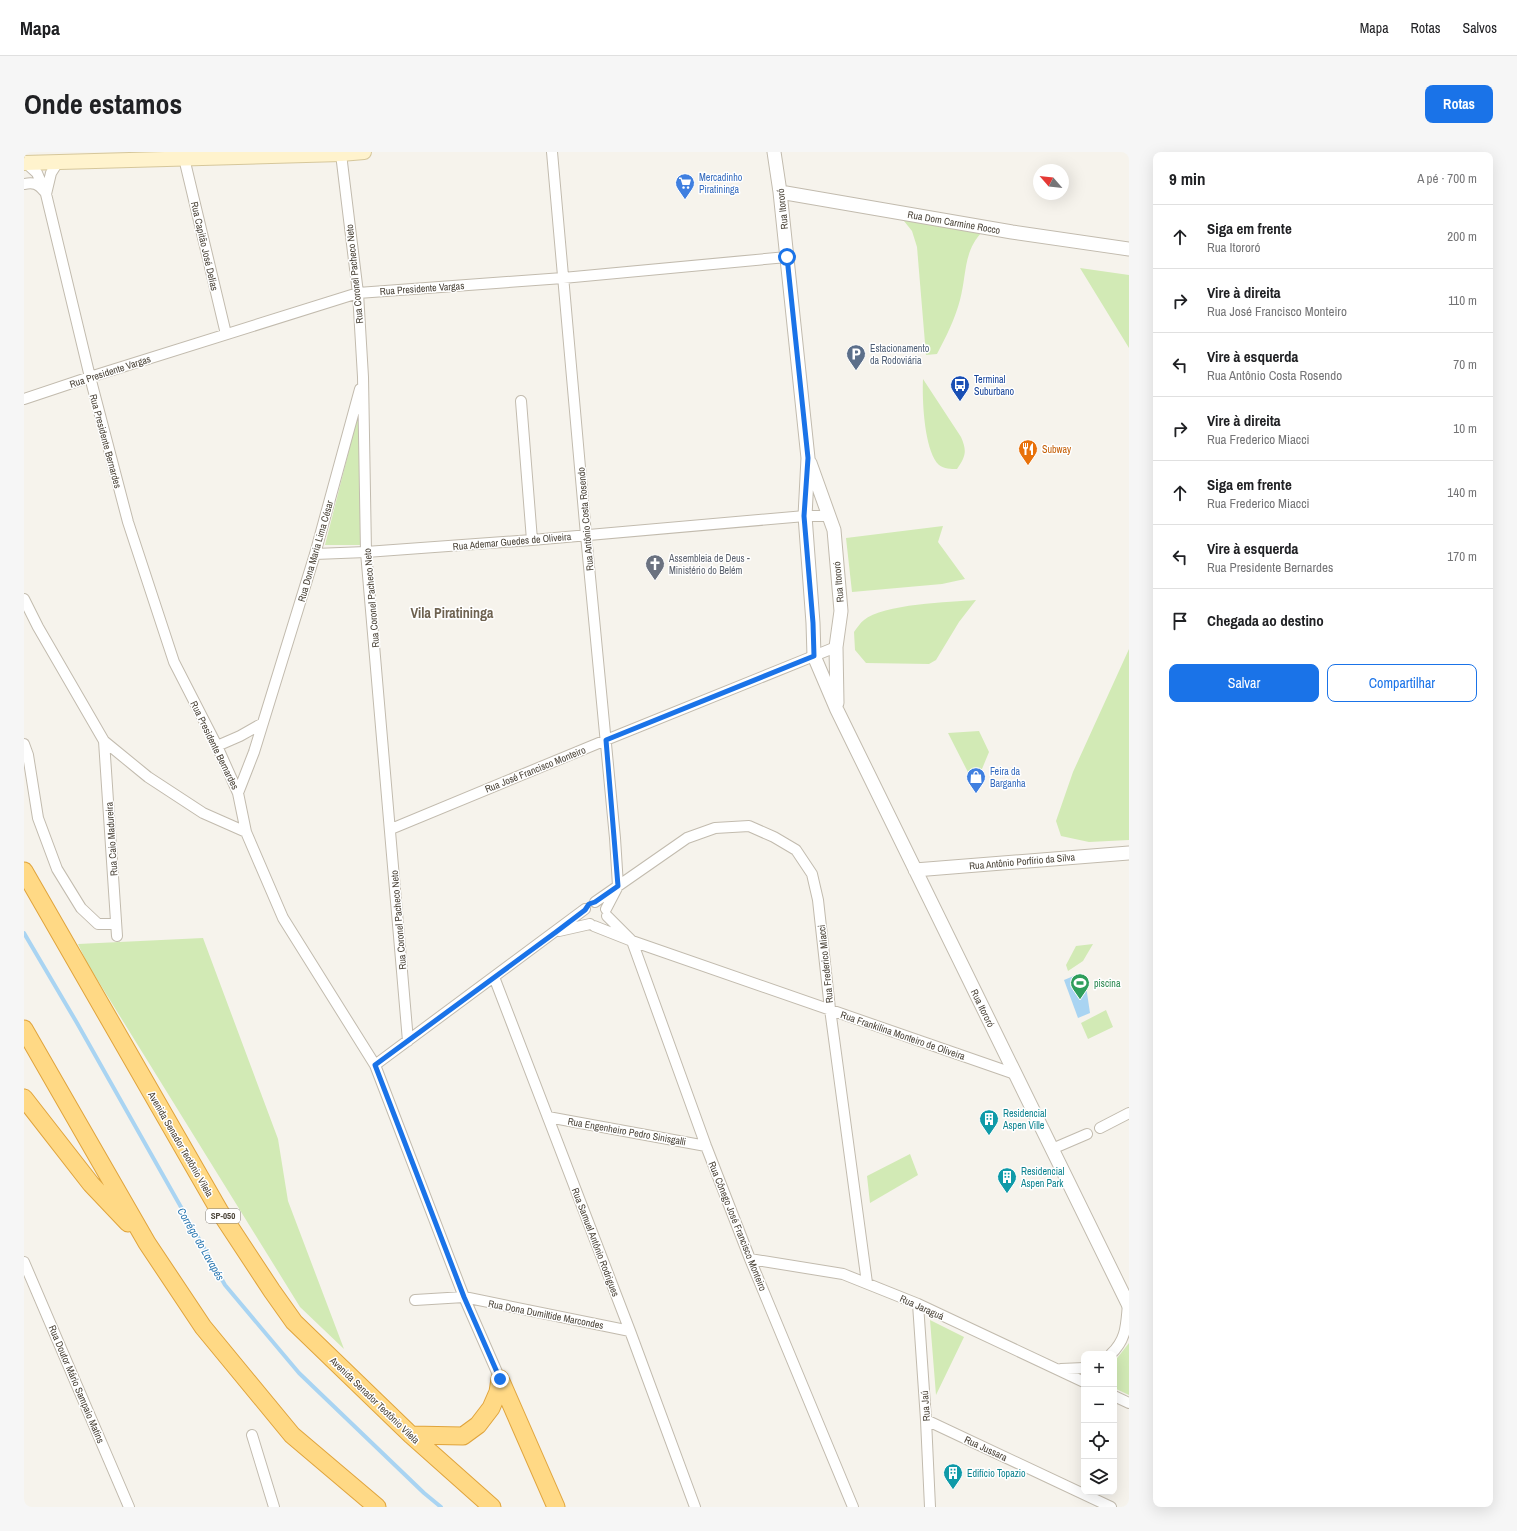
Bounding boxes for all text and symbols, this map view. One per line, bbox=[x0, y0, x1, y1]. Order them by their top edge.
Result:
text: Mapa bbox=[20, 15, 60, 41]
text: Mapa bbox=[1360, 19, 1389, 37]
text: Rotas bbox=[1411, 19, 1441, 37]
text: Salvos bbox=[1463, 19, 1497, 37]
text: Onde estamos bbox=[24, 85, 182, 123]
button: Rotas bbox=[1425, 85, 1493, 123]
north arrow bbox=[1033, 164, 1069, 200]
text: 9 min bbox=[1169, 167, 1205, 190]
text: A pé · 700 m bbox=[1417, 170, 1477, 187]
place label: Mercadinho Piratininga bbox=[699, 171, 743, 196]
supermarket icon: Mercadinho Piratininga bbox=[674, 172, 696, 200]
street label: Rua Itororó bbox=[774, 187, 791, 230]
street label: Rua Capitão José Delias bbox=[188, 200, 221, 292]
street label: Rua Dom Carmine Rocco bbox=[907, 208, 1002, 237]
text: Siga em frente bbox=[1207, 218, 1292, 239]
street label: Rua Coronel Pacheco Neto bbox=[343, 223, 366, 324]
icon: ahead bbox=[1169, 226, 1191, 248]
text: 200 m bbox=[1447, 228, 1477, 245]
text: Rua Itororó bbox=[1207, 239, 1260, 256]
route start bbox=[778, 248, 796, 266]
street label: Rua Presidente Vargas bbox=[379, 279, 465, 298]
text: Vire à direita bbox=[1207, 282, 1281, 303]
icon: right bbox=[1169, 290, 1191, 312]
text: 110 m bbox=[1448, 292, 1477, 309]
text: Rua José Francisco Monteiro bbox=[1207, 303, 1347, 320]
place label: Estacionamento da Rodoviária bbox=[870, 342, 930, 367]
parking icon: Estacionamento da Rodoviária bbox=[845, 343, 867, 371]
text: Vire à esquerda bbox=[1207, 346, 1298, 367]
street label: Rua Presidente Vargas bbox=[68, 352, 152, 391]
icon: left bbox=[1169, 354, 1191, 376]
text: 70 m bbox=[1453, 356, 1477, 373]
text: Rua Antônio Costa Rosendo bbox=[1207, 367, 1342, 384]
place label: Terminal Suburbano bbox=[974, 373, 1015, 398]
bus stop icon: Terminal Suburbano bbox=[949, 374, 971, 402]
street label: Rua Presidente Bernardes bbox=[87, 393, 124, 490]
text: Vire à direita bbox=[1207, 410, 1281, 431]
icon: right bbox=[1169, 418, 1191, 440]
text: 10 m bbox=[1453, 420, 1477, 437]
text: Rua Frederico Miacci bbox=[1207, 431, 1310, 448]
restaurant icon: Subway bbox=[1017, 438, 1039, 466]
place label: Subway bbox=[1042, 443, 1072, 456]
street label: Rua Antônio Costa Rosendo bbox=[574, 466, 597, 571]
text: Siga em frente bbox=[1207, 474, 1292, 495]
icon: ahead bbox=[1169, 482, 1191, 504]
text: 140 m bbox=[1447, 484, 1477, 501]
text: Rua Frederico Miacci bbox=[1207, 495, 1310, 512]
street label: Rua Dona Maria Lima César bbox=[295, 499, 336, 603]
street label: Rua Ademar Guedes de Oliveira bbox=[452, 530, 572, 553]
text: Vire à esquerda bbox=[1207, 538, 1298, 559]
icon: left bbox=[1169, 546, 1191, 568]
street label: Rua Coronel Pacheco Neto bbox=[361, 547, 382, 648]
text: 170 m bbox=[1447, 548, 1477, 565]
place label: Assembleia de Deus - Ministério do Belém bbox=[668, 552, 750, 577]
church icon: Assembleia de Deus - Ministério do Belém bbox=[644, 553, 666, 581]
text: Rua Presidente Bernardes bbox=[1207, 559, 1333, 576]
street label: Rua Itororó bbox=[830, 561, 847, 603]
district label: Vila Piratininga bbox=[411, 604, 494, 622]
icon: arrive bbox=[1169, 610, 1191, 632]
text: Chegada ao destino bbox=[1207, 610, 1324, 631]
button: Salvar bbox=[1169, 664, 1319, 702]
button: Compartilhar bbox=[1327, 664, 1477, 702]
street label: Rua Presidente Bernardes bbox=[187, 699, 242, 792]
street label: Rua José Francisco Monteiro bbox=[483, 743, 588, 796]
place label: Feira da Barganha bbox=[990, 765, 1026, 790]
shop icon: Feira da Barganha bbox=[965, 766, 987, 794]
street label: Rua Caio Madureira bbox=[102, 801, 121, 876]
street label: Rua Antônio Porfírio da Silva bbox=[969, 850, 1076, 873]
street label: Rua Coronel Pacheco Neto bbox=[388, 869, 409, 970]
street label: Rua Frederico Miacci bbox=[815, 924, 836, 1004]
sports icon: piscina bbox=[1069, 972, 1091, 1000]
place label: piscina bbox=[1094, 977, 1121, 990]
street label: Rua Itororó bbox=[968, 987, 998, 1030]
street label: Rua Frankilina Monteiro de Oliveira bbox=[839, 1008, 967, 1063]
street label: Avenida Senador Teotônio Vilela bbox=[145, 1088, 216, 1200]
place label: Residencial Aspen Ville bbox=[1002, 1107, 1046, 1132]
building icon: Residencial Aspen Ville bbox=[978, 1108, 1000, 1136]
street label: Rua Engenheiro Pedro Sinisgalli bbox=[567, 1115, 687, 1148]
street label: Rua Cônego José Francisco Monteiro bbox=[706, 1160, 770, 1293]
place label: Residencial Aspen Park bbox=[1020, 1165, 1064, 1190]
building icon: Residencial Aspen Park bbox=[996, 1166, 1018, 1194]
street label: Rua Samuel Antônio Rodrigues bbox=[569, 1186, 622, 1298]
water label: Corrégo do Lavapés bbox=[175, 1205, 228, 1283]
road number: SP-050 bbox=[206, 1209, 240, 1223]
street label: Rua Jaraguá bbox=[898, 1292, 946, 1323]
street label: Rua Dona Dumiltide Marcondes bbox=[487, 1297, 605, 1332]
street label: Rua Doutor Mário Sampaio Matins bbox=[46, 1323, 107, 1445]
map controls bbox=[1081, 1351, 1117, 1495]
button: + bbox=[1081, 1351, 1117, 1387]
street label: Avenida Senador Teotônio Vilela bbox=[326, 1353, 422, 1447]
route end bbox=[491, 1370, 509, 1388]
button: − bbox=[1081, 1387, 1117, 1423]
street label: Rua Jaú bbox=[918, 1390, 933, 1422]
button: locate bbox=[1081, 1423, 1117, 1459]
street label: Rua Jussara bbox=[962, 1433, 1010, 1464]
button: layers bbox=[1081, 1459, 1117, 1495]
building icon: Edifício Topazio bbox=[942, 1462, 964, 1490]
place label: Edifício Topazio bbox=[967, 1467, 1026, 1480]

